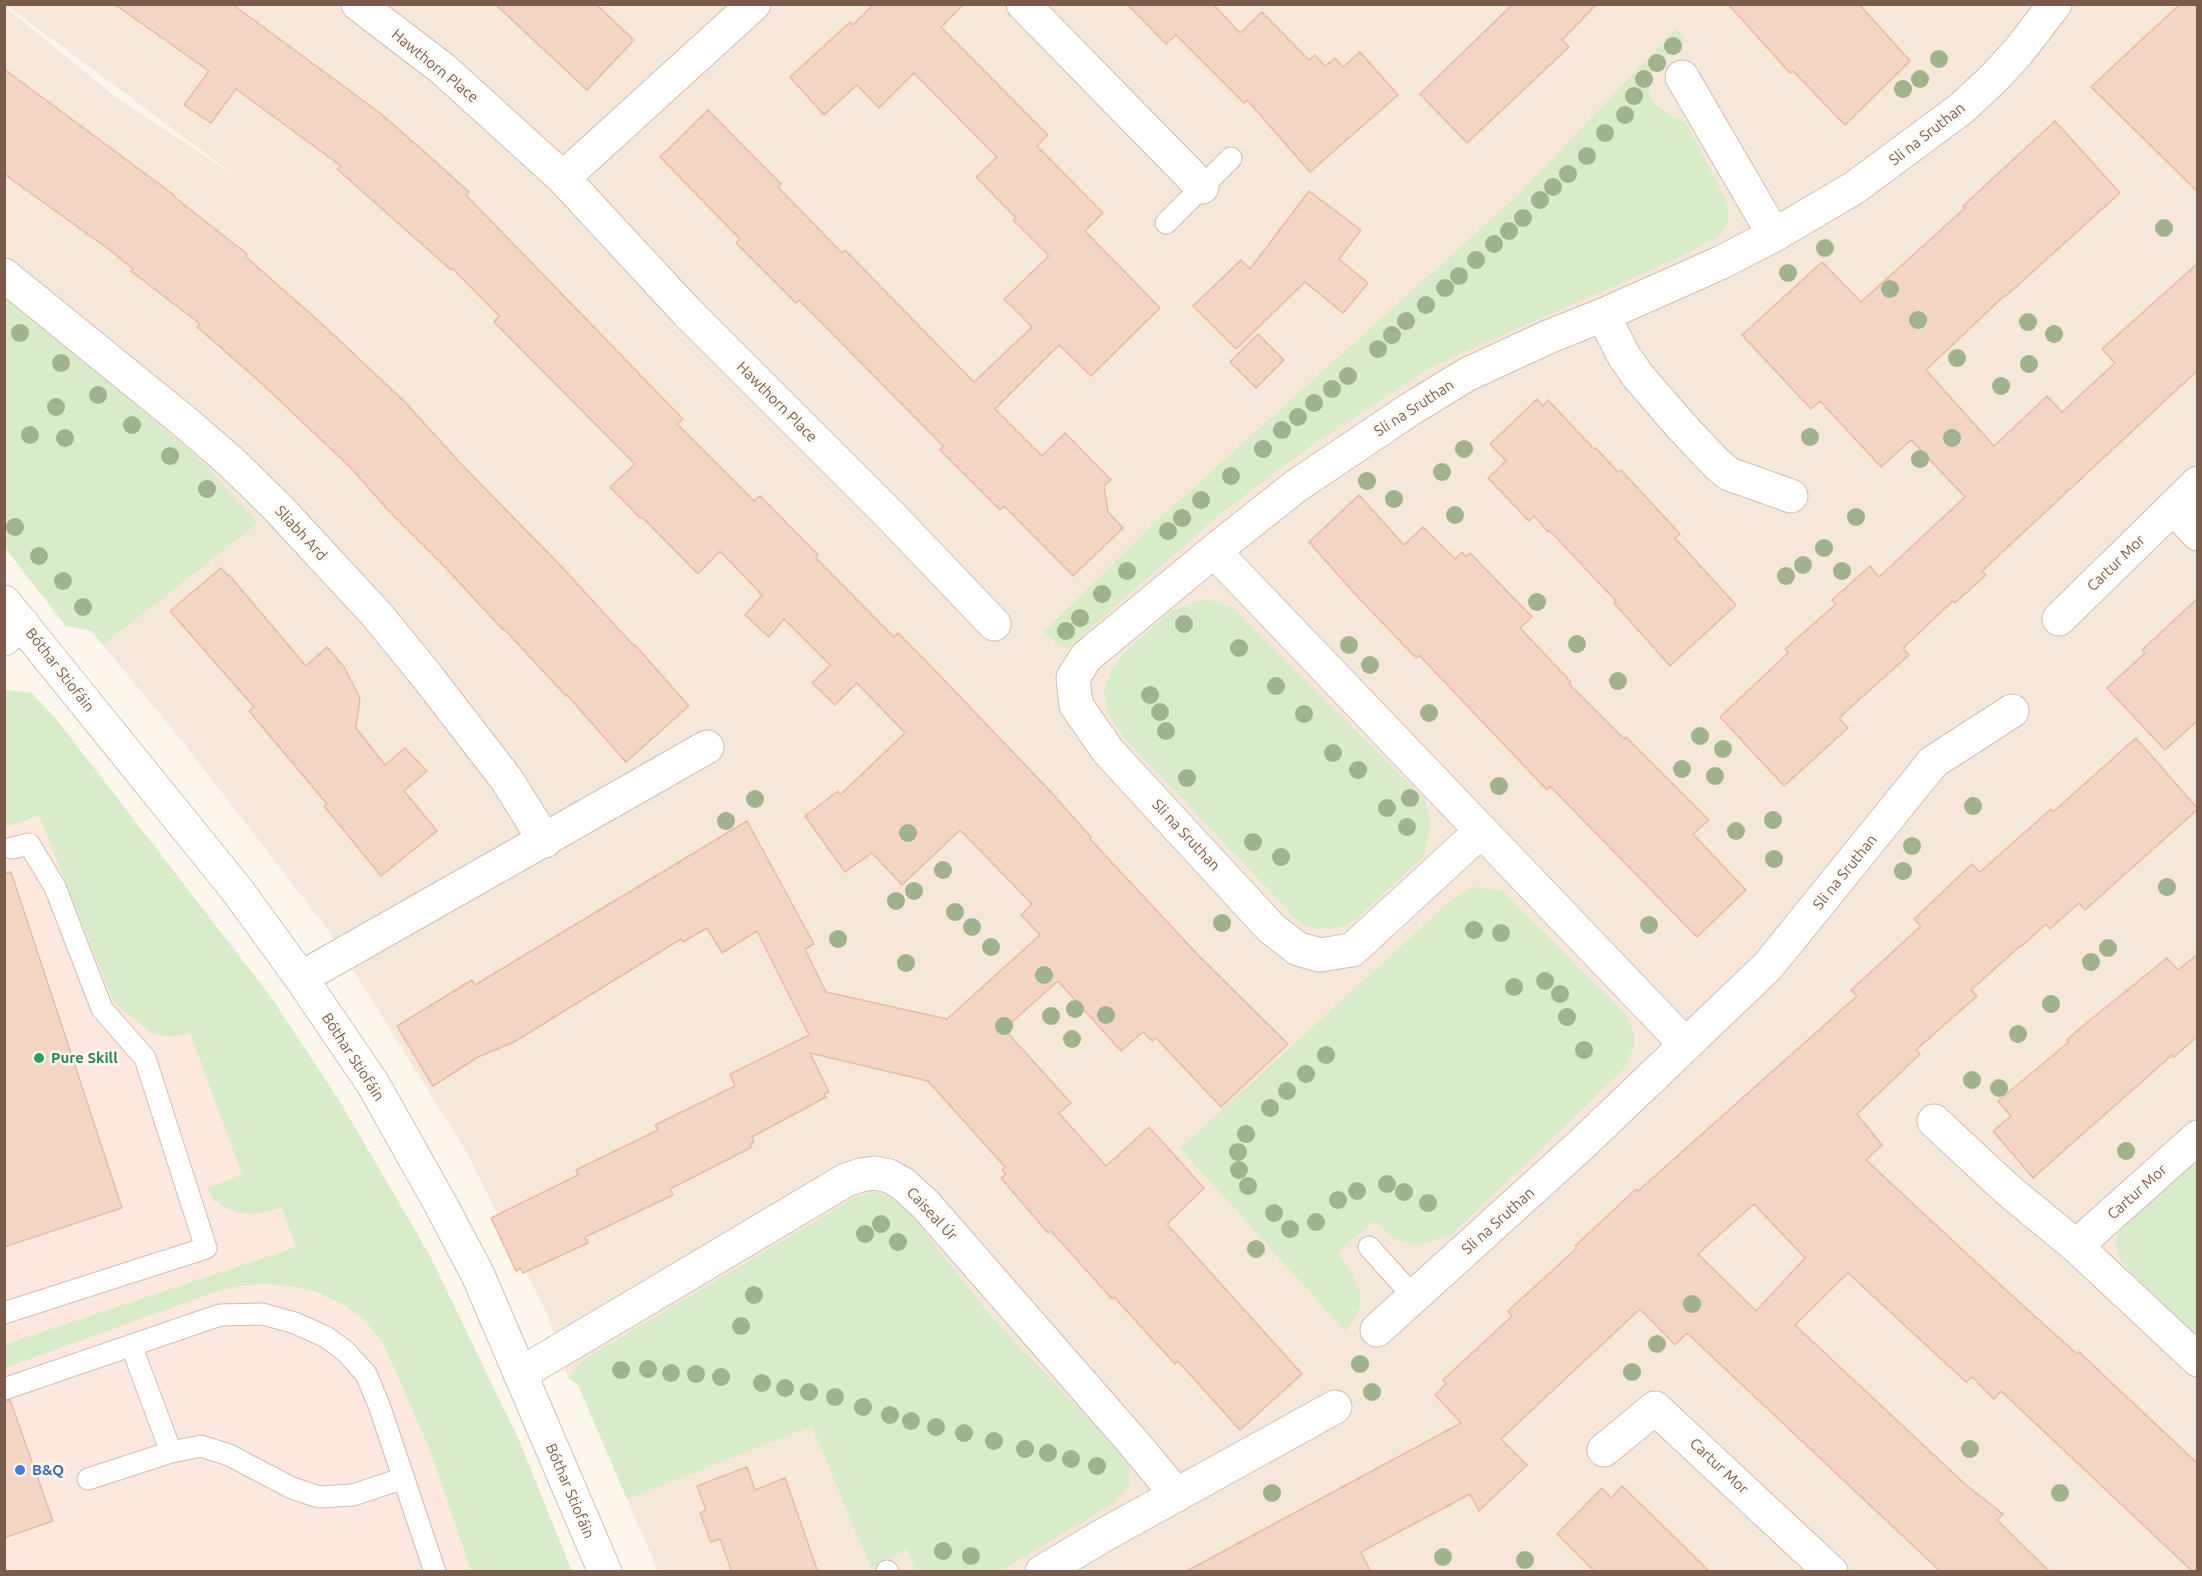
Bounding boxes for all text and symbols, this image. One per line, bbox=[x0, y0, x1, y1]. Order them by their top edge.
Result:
street label: Hawthorn Place bbox=[388, 25, 482, 107]
street label: Sli na Sruthan bbox=[1885, 99, 1969, 169]
street label: Hawthorn Place bbox=[733, 358, 821, 446]
street label: Sli na Sruthan bbox=[1371, 376, 1457, 440]
street label: Sliabh Ard bbox=[271, 502, 331, 564]
street label: Cartur Mor bbox=[2083, 531, 2149, 595]
street label: Bóthar Stiofáin bbox=[22, 625, 98, 715]
street label: Sli na Sruthan bbox=[1148, 795, 1224, 875]
street label: Sli na Sruthan bbox=[1809, 831, 1881, 913]
street label: Bóthar Stiofáin bbox=[318, 1010, 388, 1104]
place label: Pure Skill bbox=[51, 1049, 118, 1067]
marker: Pure Skill bbox=[32, 1051, 46, 1065]
street label: Cartur Mor bbox=[2104, 1161, 2170, 1223]
street label: Caiseal Úr bbox=[903, 1184, 961, 1244]
street label: Sli na Sruthan bbox=[1458, 1184, 1538, 1258]
street label: Cartur Mor bbox=[1686, 1434, 1752, 1498]
street label: Bóthar Stiofáin bbox=[542, 1441, 598, 1541]
place label: B&Q bbox=[32, 1461, 64, 1479]
marker: B&Q bbox=[13, 1463, 27, 1477]

